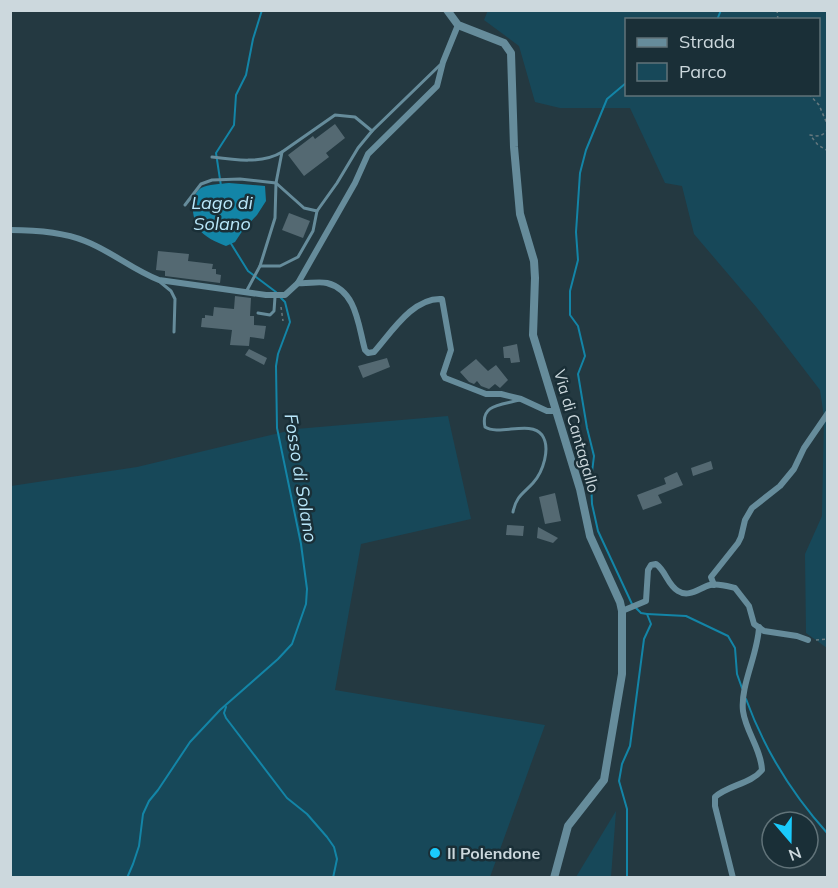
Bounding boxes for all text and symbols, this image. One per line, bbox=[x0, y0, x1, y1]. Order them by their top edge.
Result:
legend bbox=[625, 18, 820, 96]
text: Strada bbox=[679, 30, 735, 53]
text: Parco bbox=[679, 60, 727, 83]
water label: Lago di Solano bbox=[191, 191, 253, 235]
street label: Via di Cantagallo bbox=[550, 367, 604, 495]
water label: Fosso di Solano bbox=[279, 412, 323, 544]
north arrow bbox=[760, 810, 820, 870]
place label: Il Polendone bbox=[447, 843, 540, 863]
text: N bbox=[786, 843, 804, 866]
marker: Il Polendone bbox=[428, 846, 442, 860]

